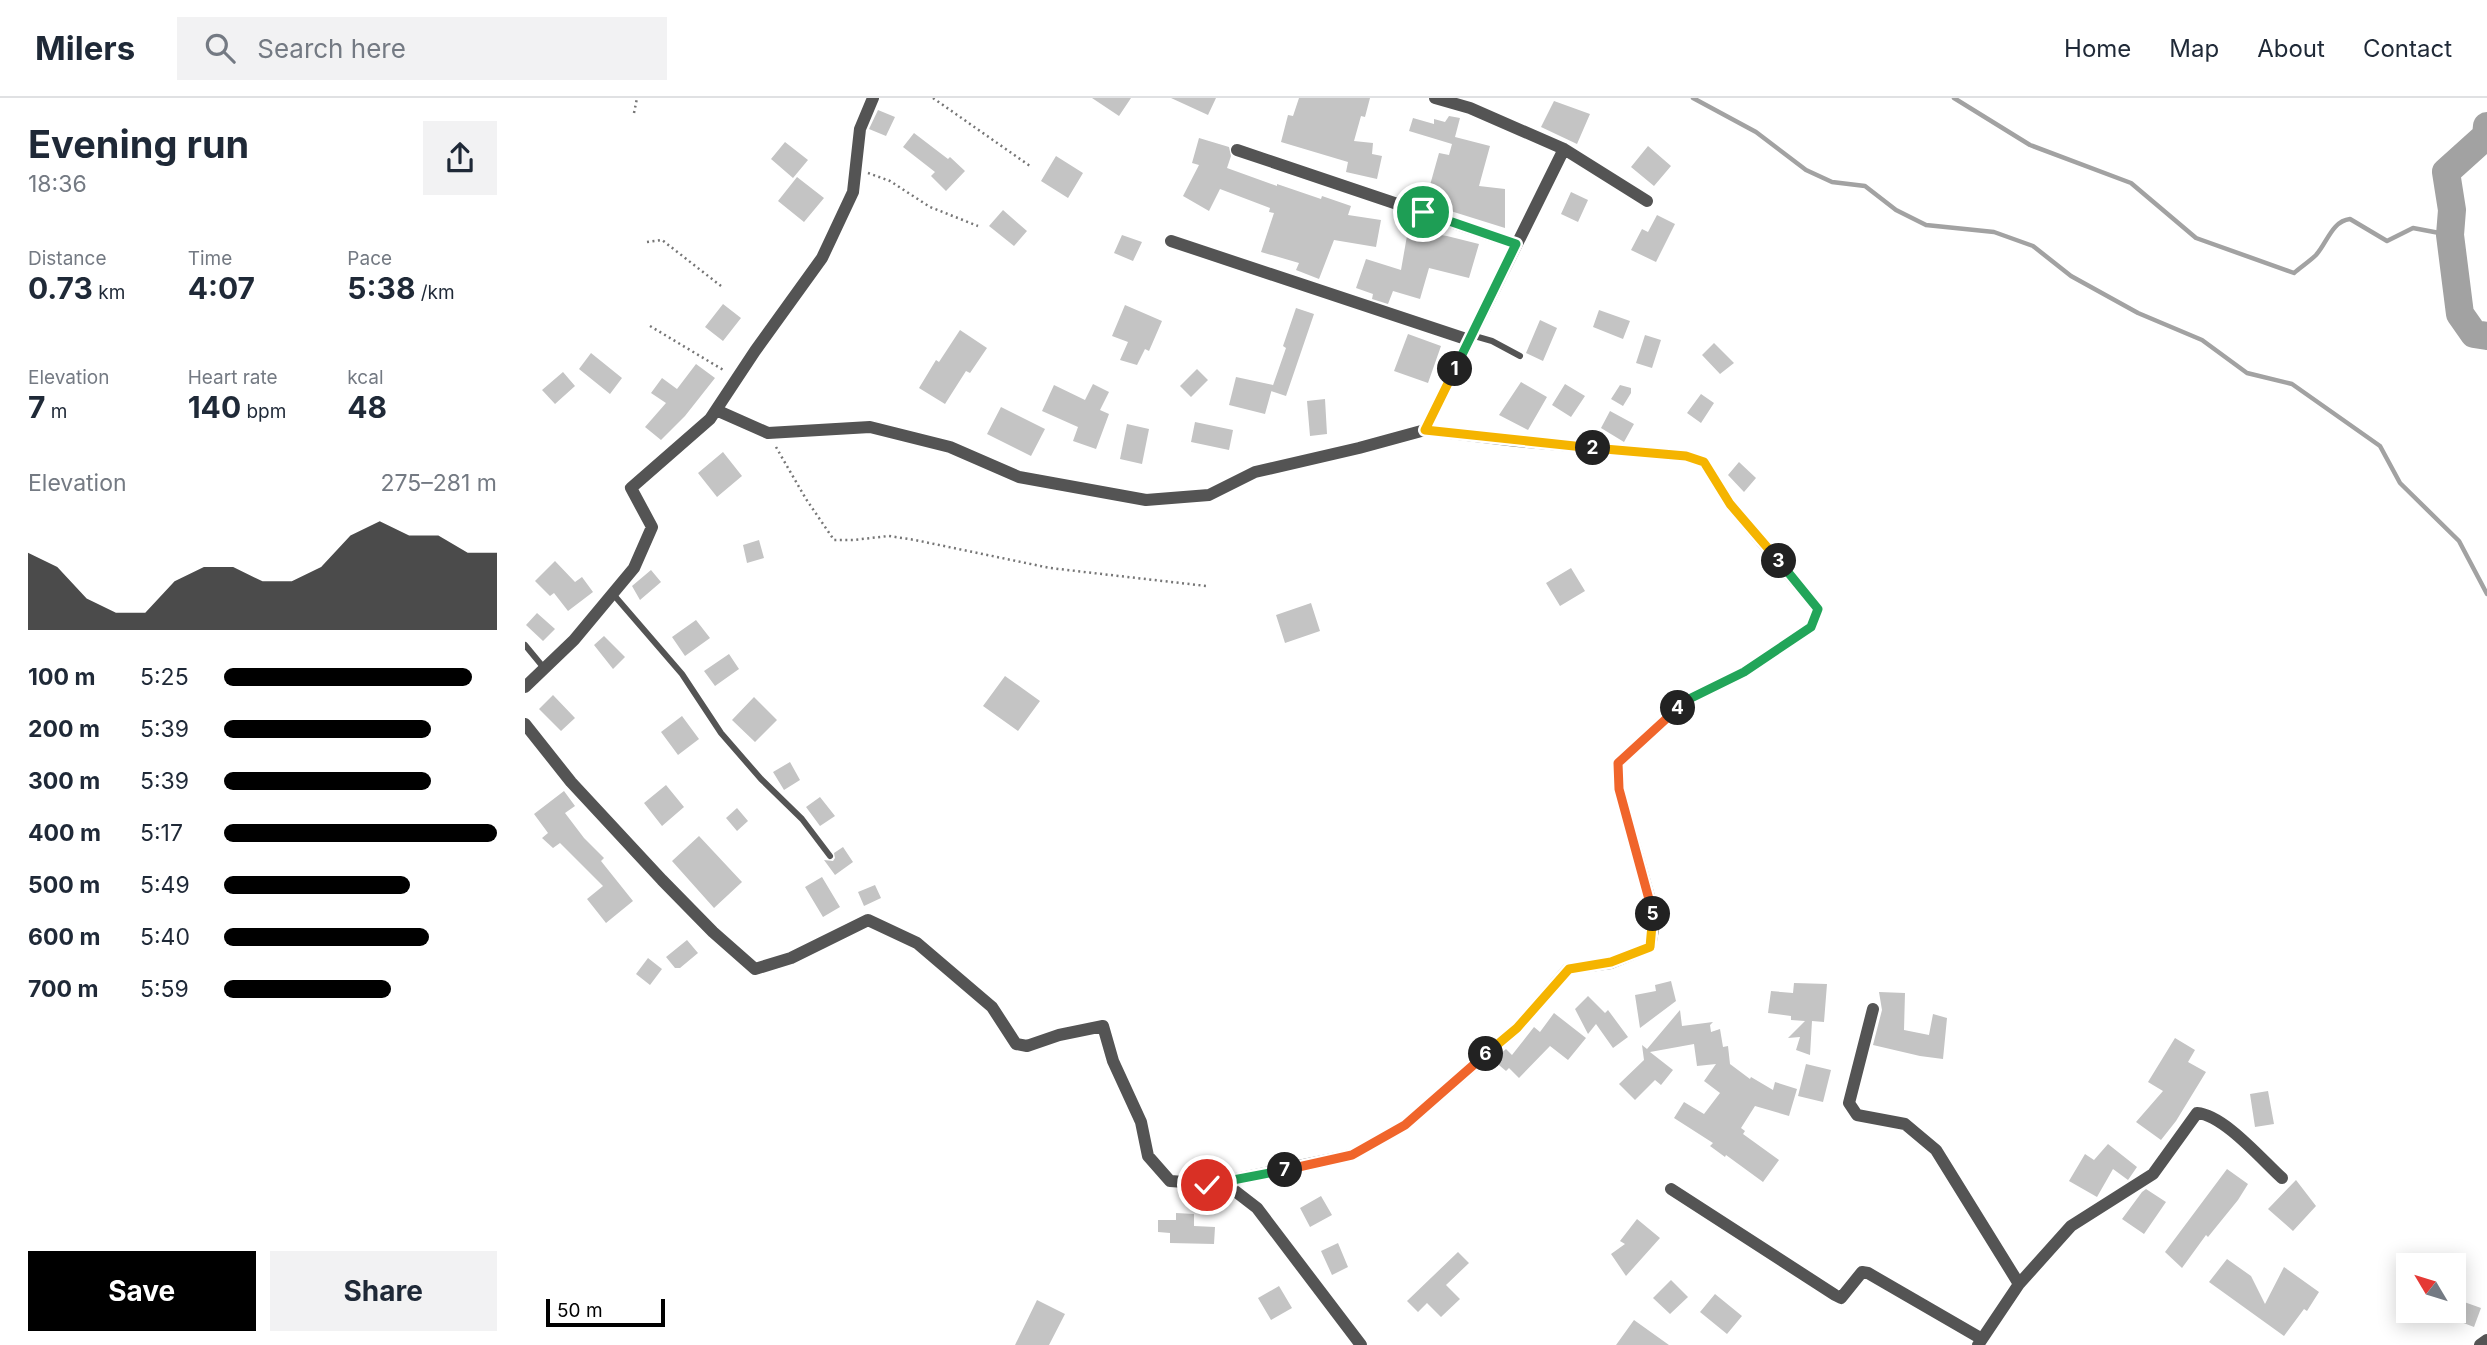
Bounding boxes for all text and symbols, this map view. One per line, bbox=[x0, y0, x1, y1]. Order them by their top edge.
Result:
search box bbox=[177, 17, 667, 80]
text: Milers bbox=[35, 28, 135, 68]
icon: search bbox=[201, 29, 239, 67]
text: Search here bbox=[257, 33, 406, 64]
text: Home bbox=[2064, 34, 2131, 63]
text: Map bbox=[2169, 34, 2219, 63]
text: About bbox=[2257, 34, 2325, 63]
text: Contact bbox=[2363, 34, 2452, 63]
text: Evening run bbox=[28, 121, 249, 167]
button: share bbox=[423, 121, 497, 195]
text: 18:36 bbox=[28, 170, 87, 198]
pin bbox=[1393, 182, 1453, 242]
icon: arrive bbox=[1404, 193, 1442, 231]
text: Distance bbox=[28, 247, 106, 270]
text: Time bbox=[188, 247, 232, 270]
text: Pace bbox=[347, 247, 392, 270]
text: 0.73 bbox=[28, 270, 93, 306]
text: 4:07 bbox=[188, 270, 255, 306]
text: 5:38 bbox=[347, 270, 415, 306]
text: km bbox=[93, 281, 125, 304]
text: /km bbox=[415, 281, 455, 304]
pin: 1 bbox=[1437, 352, 1473, 386]
text: 1 bbox=[1450, 357, 1459, 380]
text: Elevation bbox=[28, 366, 109, 389]
text: Heart rate bbox=[188, 366, 278, 389]
text: kcal bbox=[347, 366, 384, 389]
text: 7 bbox=[28, 389, 45, 425]
text: 140 bbox=[188, 389, 241, 425]
text: 48 bbox=[347, 389, 387, 425]
text: m bbox=[45, 400, 67, 423]
text: bpm bbox=[241, 400, 286, 423]
pin: 2 bbox=[1575, 430, 1611, 466]
text: 2 bbox=[1587, 436, 1598, 459]
text: Elevation bbox=[28, 469, 127, 497]
text: 275–281 m bbox=[380, 469, 497, 497]
pin: 3 bbox=[1761, 544, 1797, 578]
text: 3 bbox=[1772, 549, 1785, 572]
text: 100 m bbox=[28, 663, 95, 691]
text: 5:25 bbox=[140, 663, 189, 691]
pin: 4 bbox=[1661, 690, 1695, 726]
text: 4 bbox=[1671, 696, 1684, 719]
text: 200 m bbox=[28, 715, 100, 743]
text: 5:39 bbox=[140, 715, 189, 743]
text: 300 m bbox=[28, 767, 100, 795]
text: 5:39 bbox=[140, 767, 189, 795]
text: 400 m bbox=[28, 819, 101, 847]
text: 5:17 bbox=[140, 819, 183, 847]
text: 500 m bbox=[28, 871, 100, 899]
text: 5:49 bbox=[140, 871, 190, 899]
pin: 5 bbox=[1635, 896, 1671, 932]
text: 5 bbox=[1646, 902, 1659, 925]
text: 600 m bbox=[28, 923, 100, 951]
text: 5:40 bbox=[140, 923, 190, 951]
text: 700 m bbox=[28, 975, 98, 1003]
text: 5:59 bbox=[140, 975, 189, 1003]
pin: 6 bbox=[1469, 1037, 1503, 1072]
text: 6 bbox=[1479, 1042, 1492, 1065]
pin: 7 bbox=[1267, 1152, 1303, 1188]
pin bbox=[1177, 1155, 1237, 1215]
text: 7 bbox=[1279, 1158, 1290, 1181]
icon: check bbox=[1188, 1166, 1226, 1204]
button: Save bbox=[28, 1251, 256, 1331]
button: Share bbox=[270, 1251, 497, 1331]
north arrow bbox=[2396, 1253, 2466, 1323]
map controls bbox=[2396, 1253, 2466, 1323]
scale bar bbox=[546, 1296, 665, 1328]
text: 50 m bbox=[557, 1299, 603, 1322]

